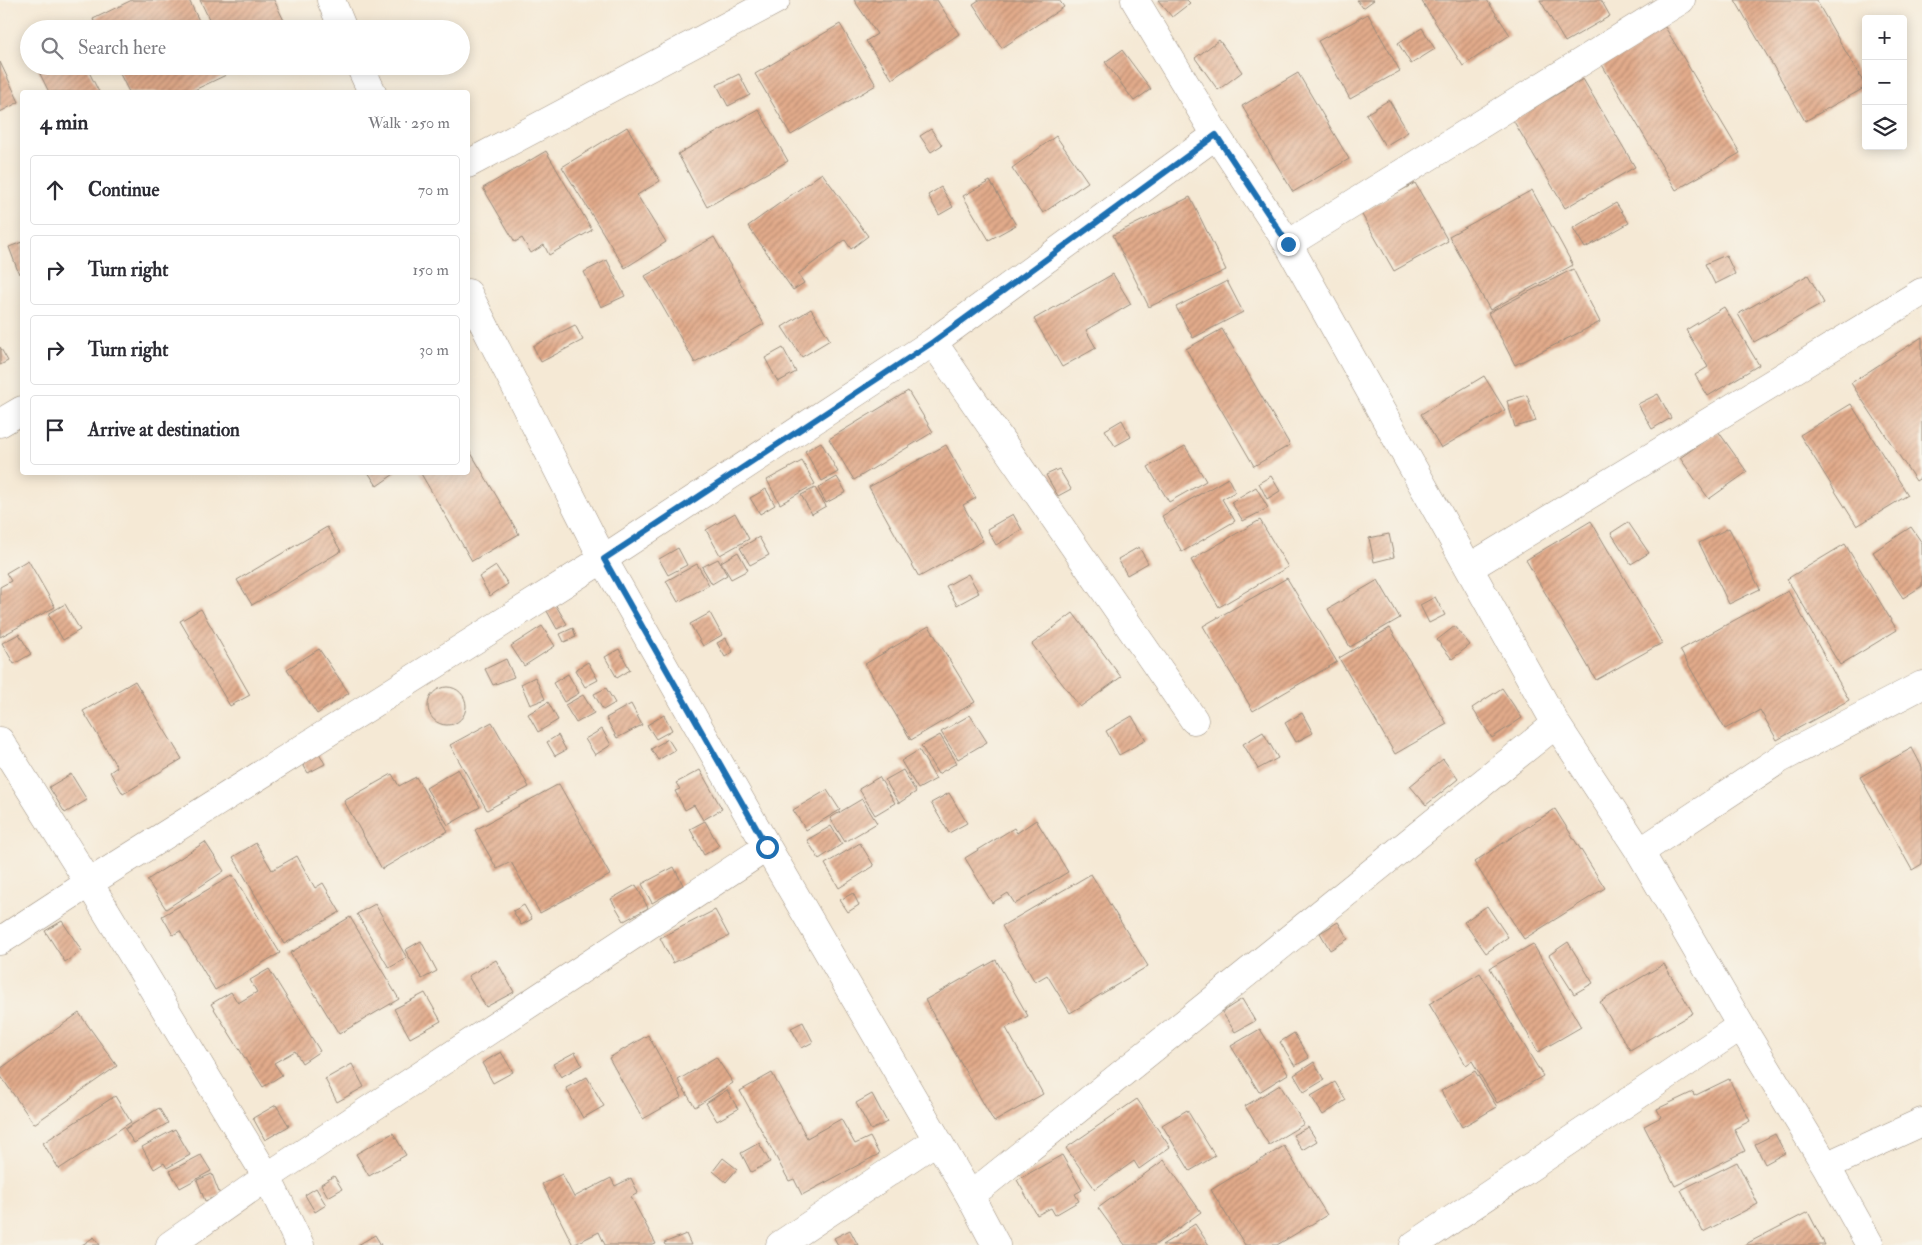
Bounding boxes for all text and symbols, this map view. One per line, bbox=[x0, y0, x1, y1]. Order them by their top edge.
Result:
map controls bbox=[1862, 15, 1907, 150]
button: + bbox=[1862, 15, 1907, 60]
search box bbox=[20, 20, 470, 75]
icon: search bbox=[38, 34, 66, 62]
text: Search here bbox=[78, 36, 166, 60]
button: − bbox=[1862, 60, 1907, 105]
button: layers bbox=[1862, 105, 1907, 150]
text: 4 min bbox=[40, 109, 88, 136]
text: Walk · 250 m bbox=[368, 113, 450, 133]
icon: ahead bbox=[41, 176, 69, 204]
text: Continue bbox=[88, 178, 159, 202]
text: 70 m bbox=[418, 180, 449, 200]
route end bbox=[1277, 233, 1300, 256]
icon: right bbox=[41, 256, 69, 284]
text: Turn right bbox=[88, 258, 168, 282]
text: 150 m bbox=[412, 260, 449, 280]
icon: right bbox=[41, 336, 69, 364]
text: Turn right bbox=[88, 338, 168, 362]
text: 30 m bbox=[419, 340, 449, 360]
icon: arrive bbox=[41, 416, 69, 444]
text: Arrive at destination bbox=[88, 418, 240, 442]
route start bbox=[756, 836, 779, 859]

